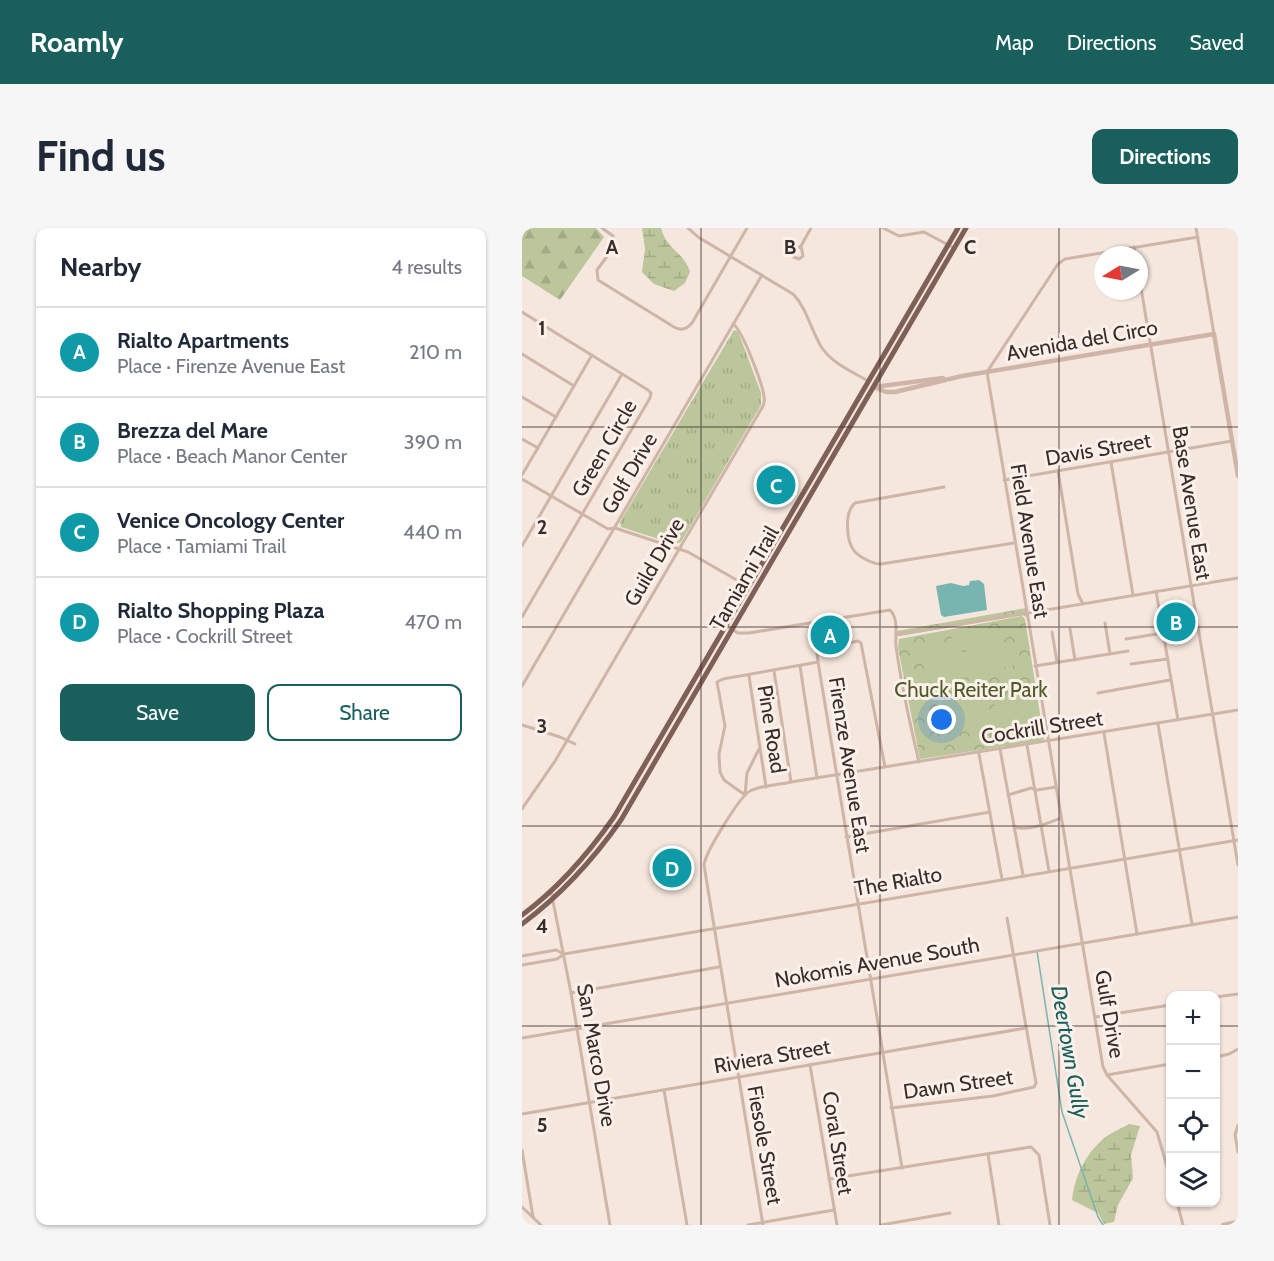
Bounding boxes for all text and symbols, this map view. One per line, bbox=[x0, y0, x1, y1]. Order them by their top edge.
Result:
text: Roamly bbox=[30, 25, 124, 59]
text: Map bbox=[995, 30, 1034, 55]
text: Directions bbox=[1067, 30, 1156, 55]
text: Saved bbox=[1189, 30, 1244, 55]
button: Directions bbox=[1092, 129, 1238, 184]
text: Find us bbox=[36, 130, 165, 182]
text: A bbox=[606, 235, 619, 259]
text: B bbox=[784, 235, 796, 259]
text: C bbox=[964, 235, 976, 259]
north arrow bbox=[1094, 246, 1148, 300]
text: Nearby bbox=[60, 251, 141, 283]
text: 4 results bbox=[391, 255, 462, 279]
street label: Avenida del Circo bbox=[1004, 314, 1160, 366]
text: 1 bbox=[538, 316, 546, 340]
text: Rialto Apartments bbox=[117, 327, 289, 354]
text: A bbox=[73, 340, 86, 364]
text: 210 m bbox=[409, 340, 462, 364]
text: Place · Firenze Avenue East bbox=[117, 354, 345, 378]
street label: Green Circle bbox=[566, 395, 642, 501]
text: Brezza del Mare bbox=[117, 417, 268, 444]
street label: Base Avenue East bbox=[1167, 424, 1217, 582]
street label: Davis Street bbox=[1043, 427, 1153, 471]
street label: Golf Drive bbox=[596, 428, 662, 518]
text: B bbox=[73, 430, 86, 454]
text: 390 m bbox=[404, 430, 462, 454]
text: Place · Beach Manor Center bbox=[117, 444, 347, 468]
pin: C bbox=[756, 462, 796, 508]
street label: Field Avenue East bbox=[1005, 462, 1055, 620]
text: Venice Oncology Center bbox=[117, 507, 344, 534]
street label: Guild Drive bbox=[619, 513, 689, 611]
text: 2 bbox=[537, 515, 547, 539]
text: C bbox=[73, 520, 86, 544]
text: 440 m bbox=[403, 520, 462, 544]
street label: Tamiami Trail bbox=[704, 522, 784, 634]
text: Place · Tamiami Trail bbox=[117, 534, 286, 558]
text: Rialto Shopping Plaza bbox=[117, 597, 325, 624]
pin: B bbox=[1156, 600, 1196, 644]
text: D bbox=[72, 610, 87, 634]
text: 470 m bbox=[405, 610, 462, 634]
pin: A bbox=[810, 612, 850, 658]
text: Place · Cockrill Street bbox=[117, 624, 293, 648]
street label: Firenze Avenue East bbox=[824, 675, 876, 855]
park label: Chuck Reiter Park bbox=[894, 677, 1048, 702]
street label: Pine Road bbox=[753, 683, 791, 775]
button: Save bbox=[60, 684, 255, 741]
button: Share bbox=[267, 684, 462, 741]
your location bbox=[927, 705, 956, 734]
street label: Cockrill Street bbox=[979, 705, 1105, 749]
text: 3 bbox=[537, 714, 547, 738]
pin: D bbox=[652, 846, 692, 890]
street label: The Rialto bbox=[852, 861, 944, 901]
text: 4 bbox=[536, 914, 548, 938]
street label: Nokomis Avenue South bbox=[773, 932, 981, 992]
street label: Gulf Drive bbox=[1090, 968, 1130, 1060]
street label: San Marco Drive bbox=[572, 981, 622, 1129]
water label: Deertown Gully bbox=[1045, 983, 1095, 1121]
map controls bbox=[1166, 991, 1220, 1207]
button: + bbox=[1166, 991, 1220, 1045]
street label: Riviera Street bbox=[712, 1033, 832, 1079]
button: − bbox=[1166, 1045, 1220, 1099]
street label: Dawn Street bbox=[902, 1064, 1014, 1104]
street label: Fiesole Street bbox=[742, 1083, 788, 1207]
street label: Coral Street bbox=[817, 1089, 859, 1197]
button: locate bbox=[1166, 1099, 1220, 1153]
text: 5 bbox=[537, 1113, 547, 1137]
button: layers bbox=[1166, 1153, 1220, 1207]

